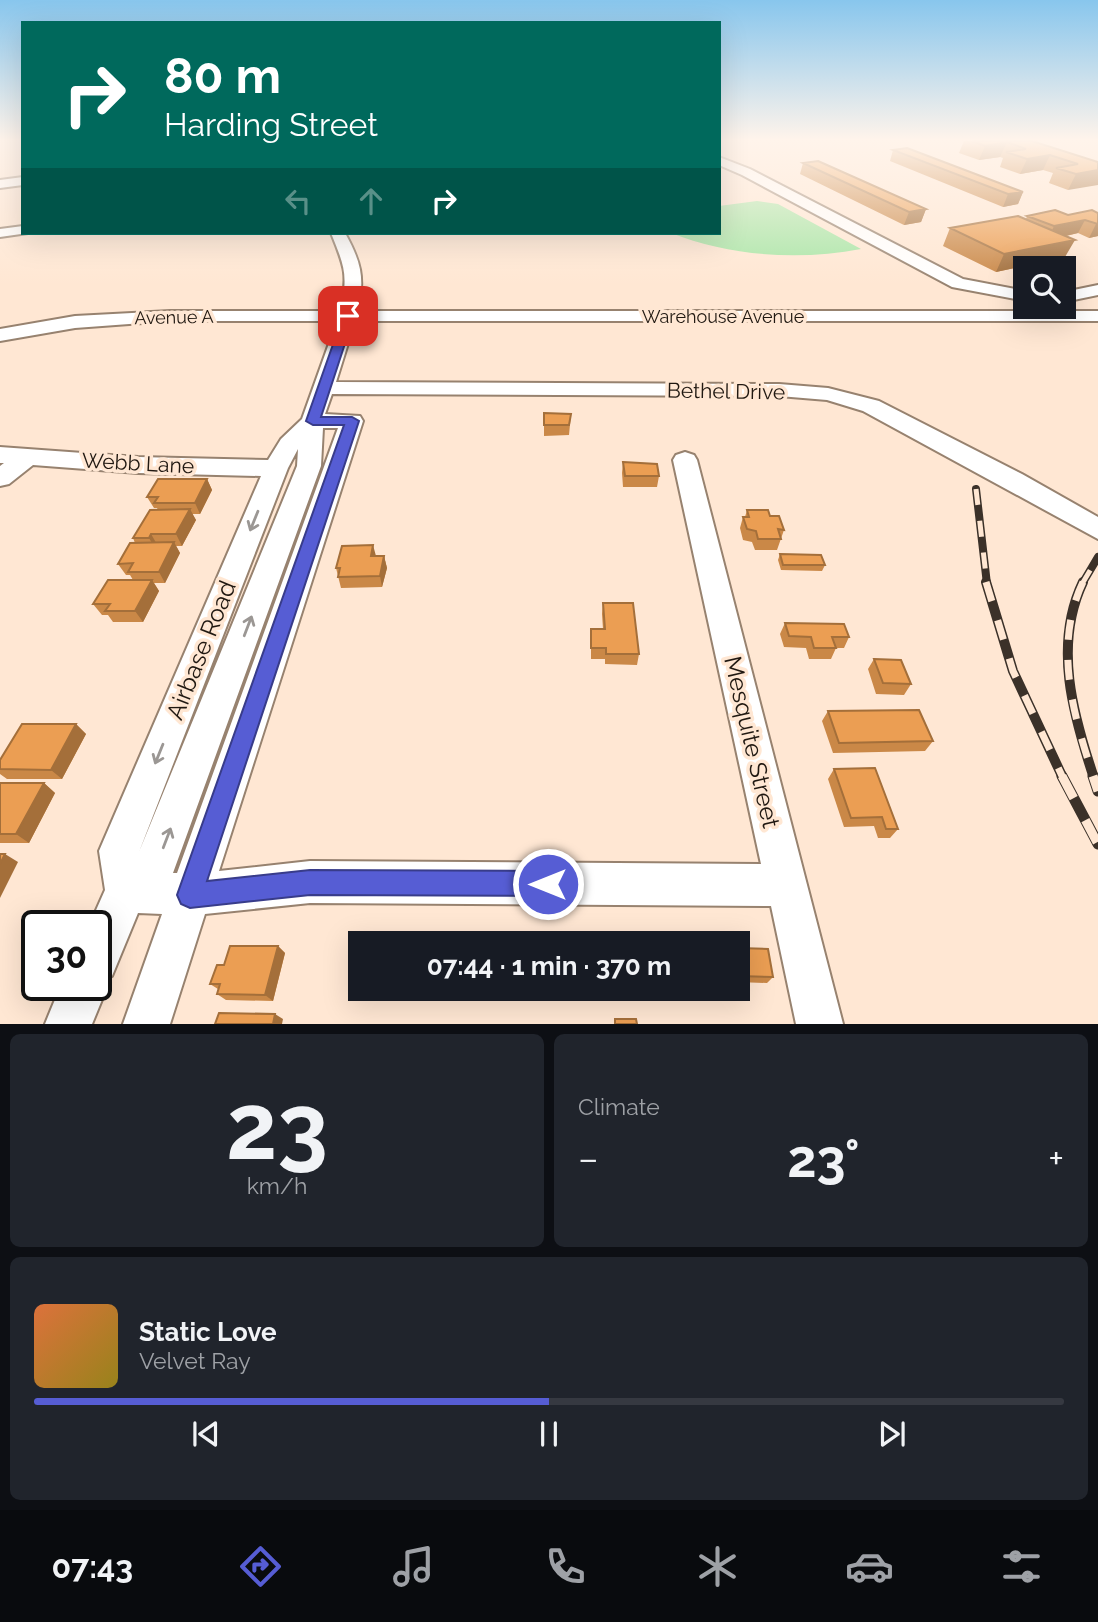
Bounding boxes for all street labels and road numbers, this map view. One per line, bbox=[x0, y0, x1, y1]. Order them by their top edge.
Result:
street label: Avenue A bbox=[134, 306, 214, 328]
street label: Warehouse Avenue bbox=[642, 306, 805, 327]
street label: Bethel Drive bbox=[667, 377, 785, 405]
street label: Webb Lane bbox=[81, 448, 195, 478]
street label: Airbase Road bbox=[160, 576, 242, 724]
street label: Mesquite Street bbox=[718, 653, 786, 831]

